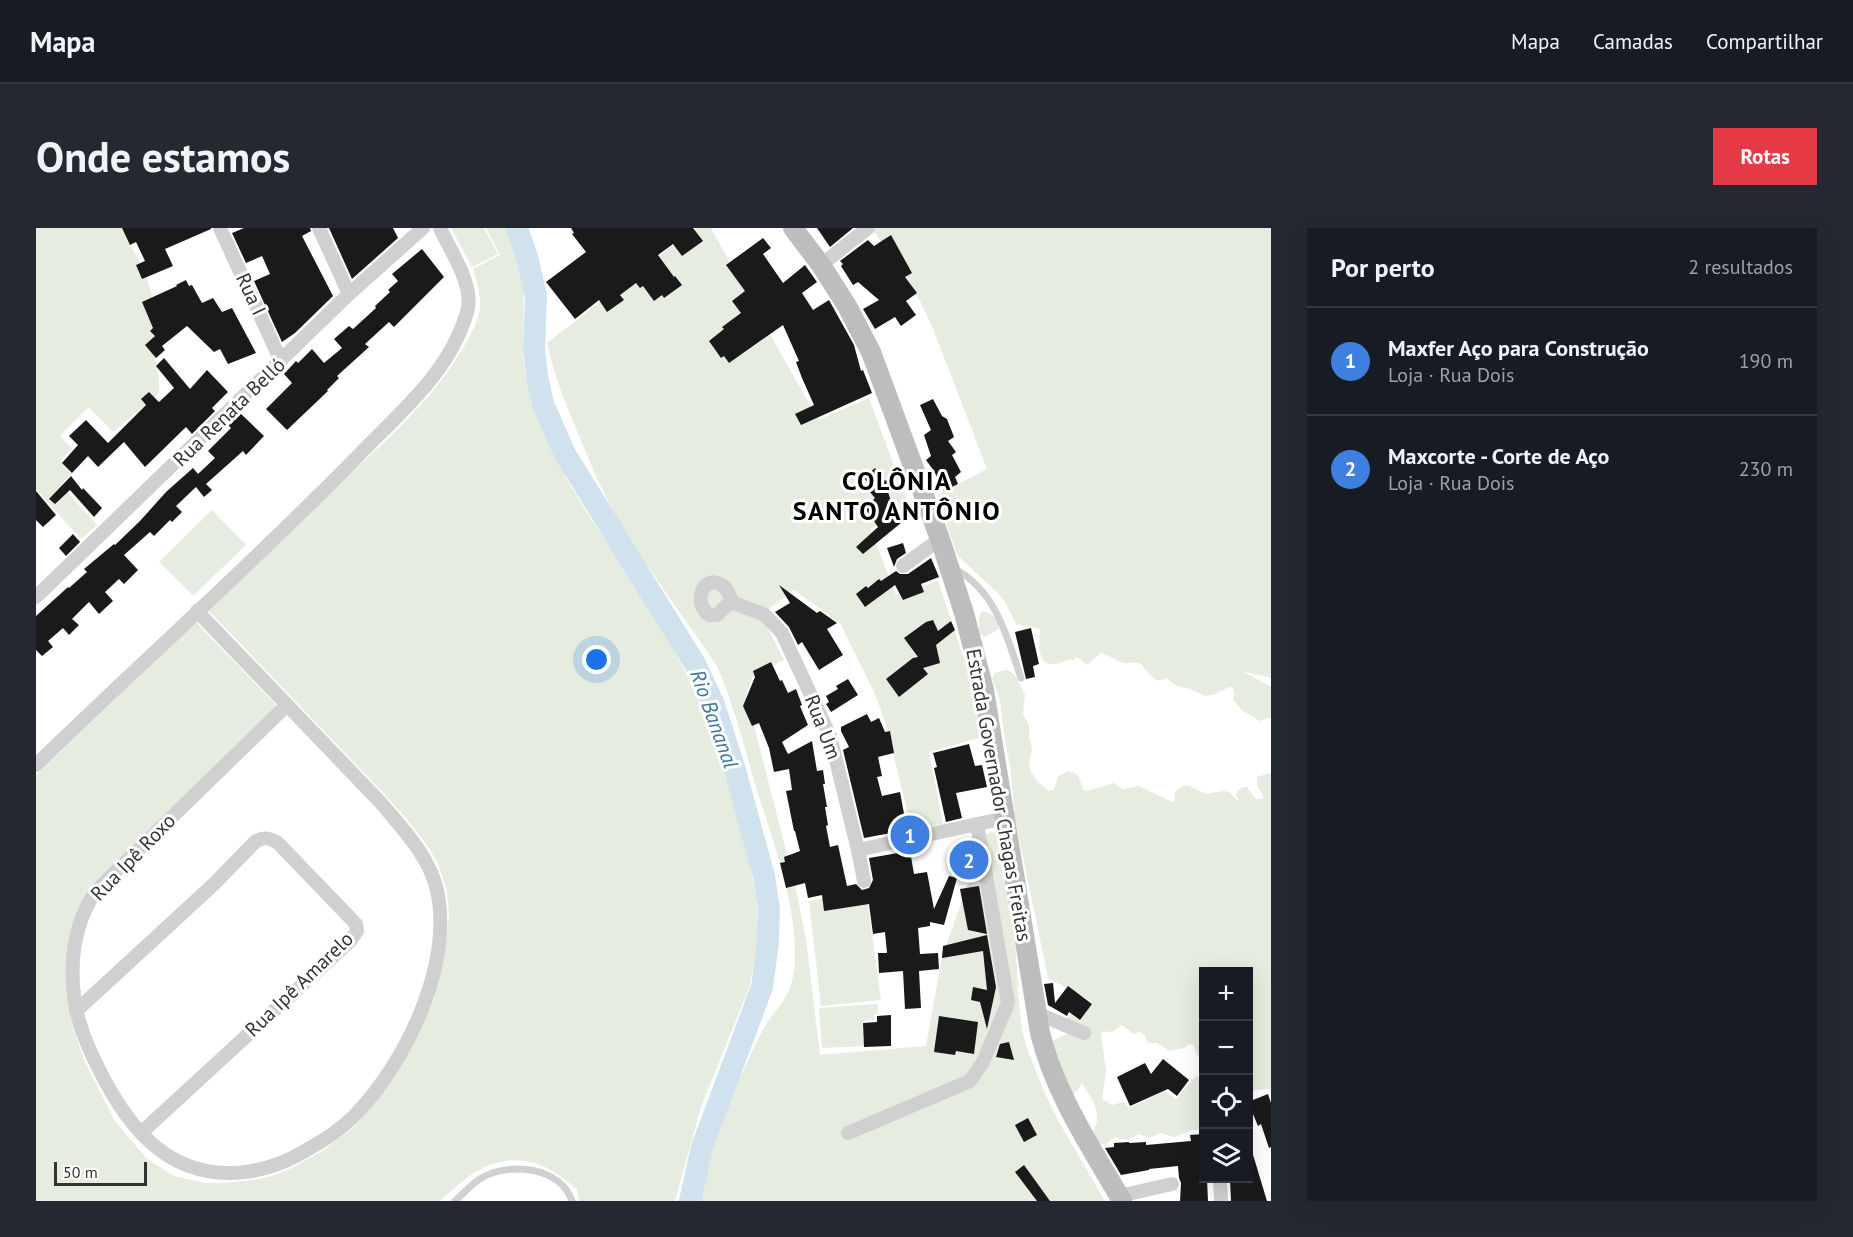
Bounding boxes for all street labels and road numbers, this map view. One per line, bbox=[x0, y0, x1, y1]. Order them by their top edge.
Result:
street label: Rua I bbox=[230, 269, 272, 319]
street label: Rua Renata Belló bbox=[167, 352, 291, 472]
street label: Estrada Governador Chagas Freitas bbox=[960, 647, 1038, 943]
street label: Rua Um bbox=[799, 691, 847, 763]
street label: Rua Ipê Roxo bbox=[85, 808, 181, 906]
street label: Rua Ipê Amarelo bbox=[239, 926, 359, 1042]

